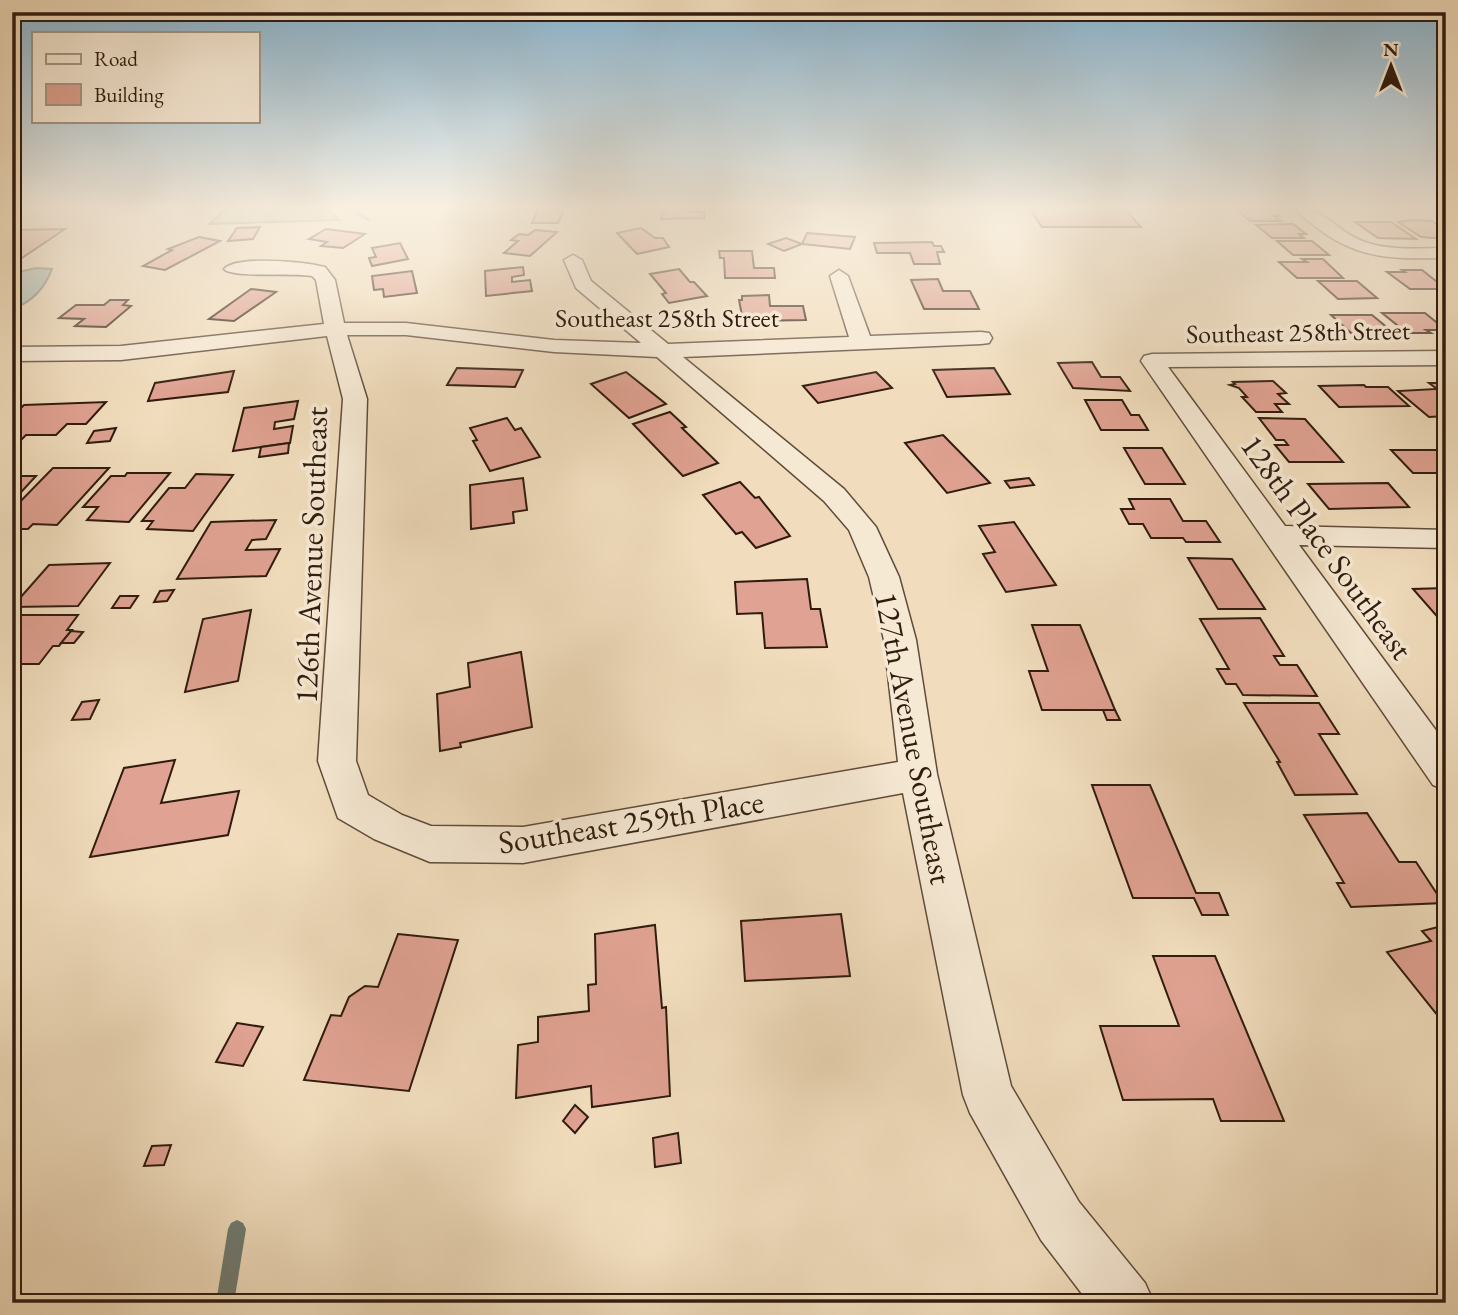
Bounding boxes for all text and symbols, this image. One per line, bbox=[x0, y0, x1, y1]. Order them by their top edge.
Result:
legend bbox=[32, 32, 259, 122]
north arrow bbox=[1356, 32, 1426, 102]
text: N bbox=[1383, 37, 1399, 62]
text: Road bbox=[94, 45, 138, 72]
text: Building bbox=[94, 81, 164, 108]
street label: Southeast 258th Street bbox=[555, 301, 779, 335]
street label: Southeast 258th Street bbox=[1186, 313, 1410, 351]
street label: 126th Avenue Southeast bbox=[285, 406, 337, 704]
street label: 128th Place Southeast bbox=[1231, 426, 1423, 668]
street label: 127th Avenue Southeast bbox=[865, 588, 963, 888]
street label: Southeast 259th Place bbox=[495, 780, 767, 864]

